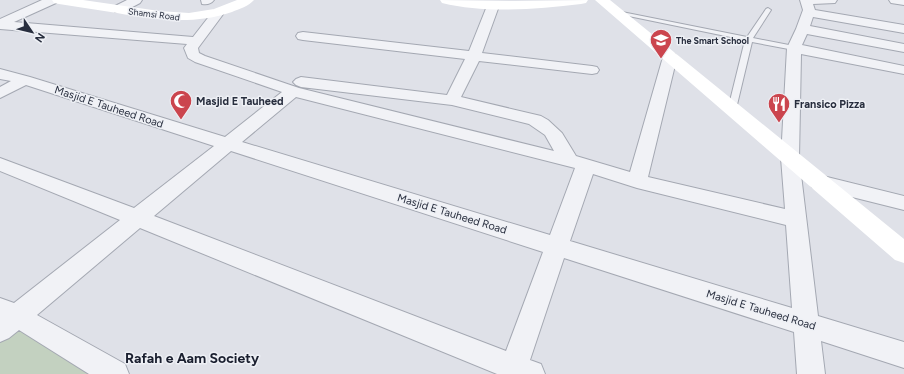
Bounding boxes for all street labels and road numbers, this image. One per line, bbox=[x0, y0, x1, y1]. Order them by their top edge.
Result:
street label: Shamsi Road bbox=[128, 5, 180, 23]
street label: Masjid E Tauheed Road bbox=[53, 83, 165, 131]
street label: Masjid E Tauheed Road bbox=[396, 191, 508, 237]
street label: Masjid E Tauheed Road bbox=[705, 287, 817, 333]

